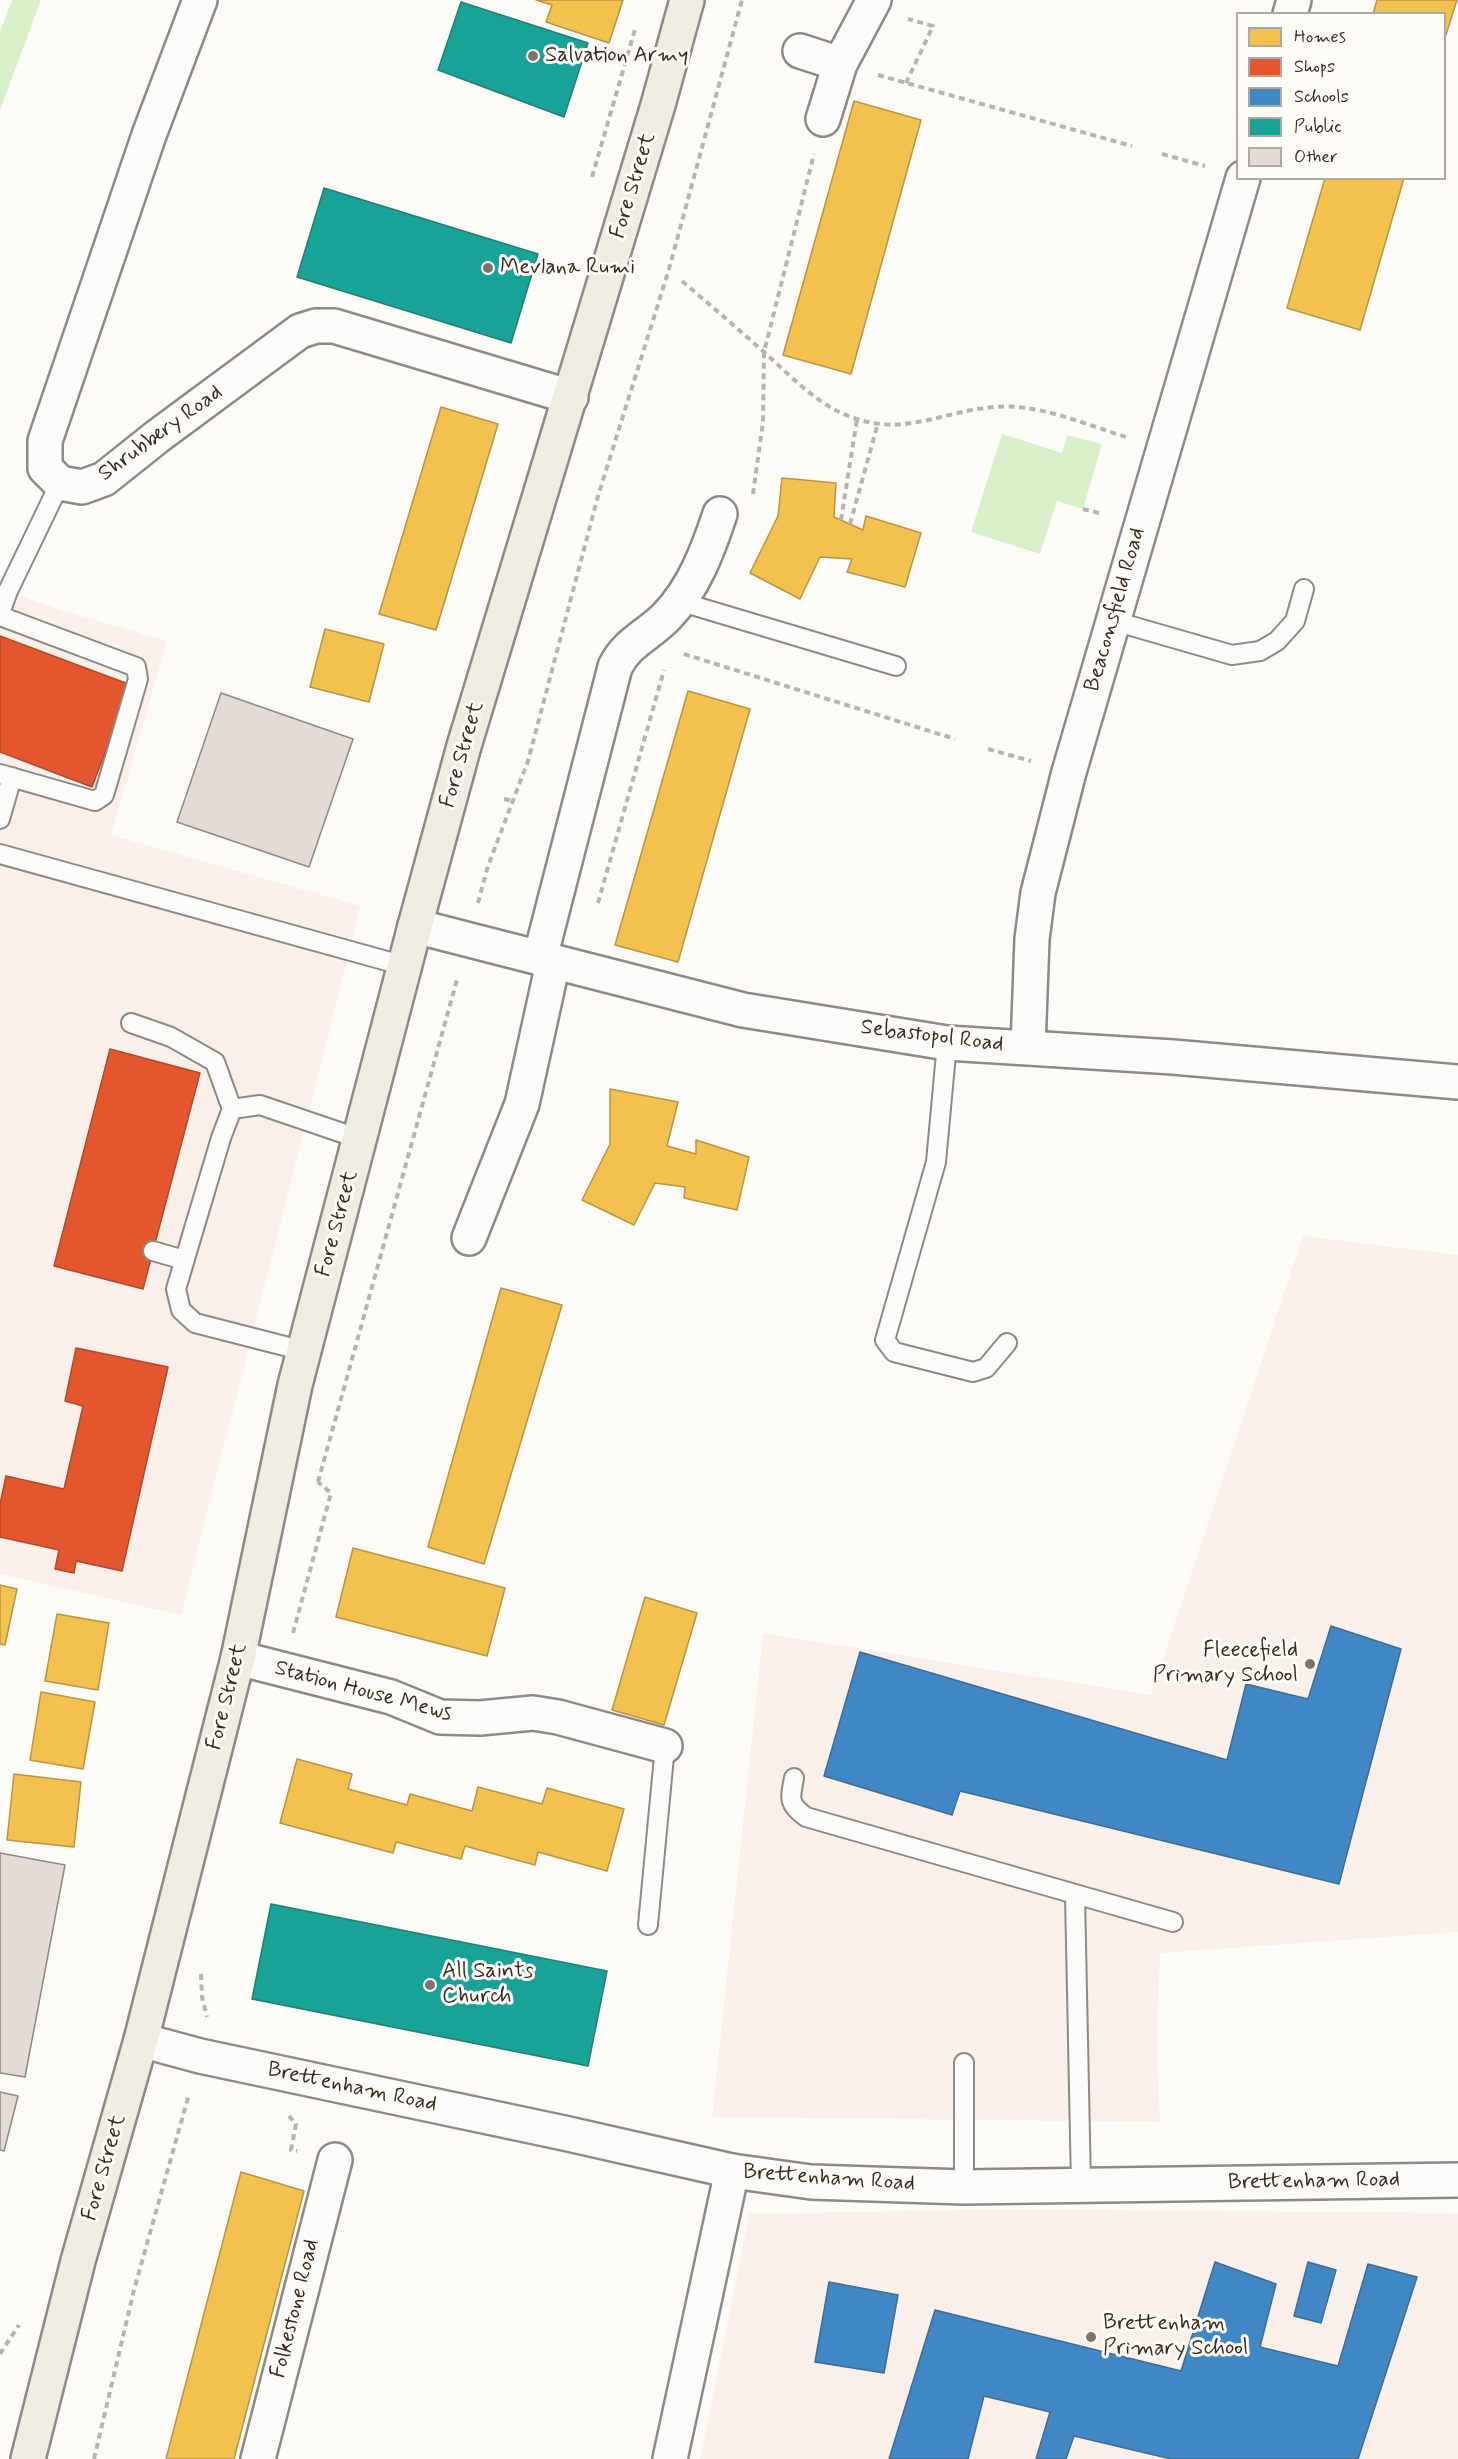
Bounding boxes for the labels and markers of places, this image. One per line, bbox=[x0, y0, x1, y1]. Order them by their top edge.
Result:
place label: Salvation Army bbox=[545, 43, 688, 69]
marker: Salvation Army bbox=[526, 49, 540, 63]
place label: Mevlana Rumi bbox=[500, 255, 635, 281]
marker: Mevlana Rumi bbox=[481, 261, 495, 275]
place label: Fleecefield Primary School bbox=[1153, 1638, 1298, 1690]
marker: Fleecefield Primary School bbox=[1303, 1657, 1317, 1671]
place label: All Saints Church bbox=[442, 1959, 533, 2011]
marker: All Saints Church bbox=[423, 1978, 437, 1992]
place label: Brettenham Primary School bbox=[1103, 2311, 1248, 2362]
marker: Brettenham Primary School bbox=[1084, 2330, 1098, 2344]

